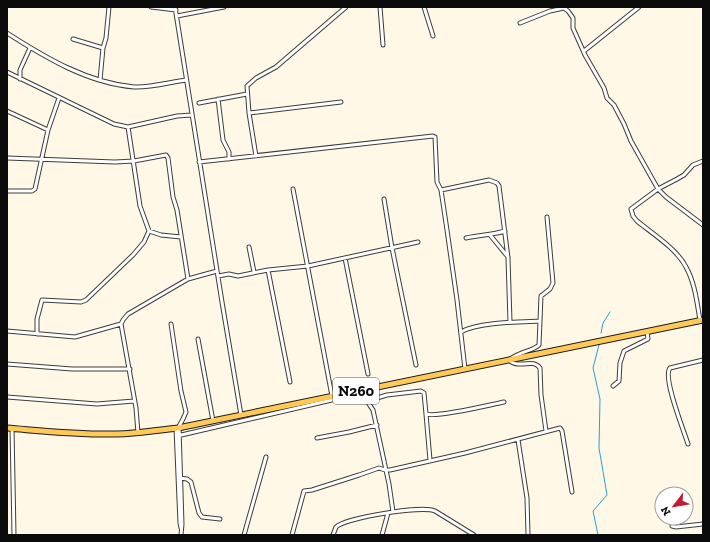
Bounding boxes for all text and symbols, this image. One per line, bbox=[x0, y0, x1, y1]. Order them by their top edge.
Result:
road number: N260 bbox=[333, 378, 379, 404]
north arrow bbox=[654, 486, 694, 526]
text: N bbox=[658, 503, 674, 518]

